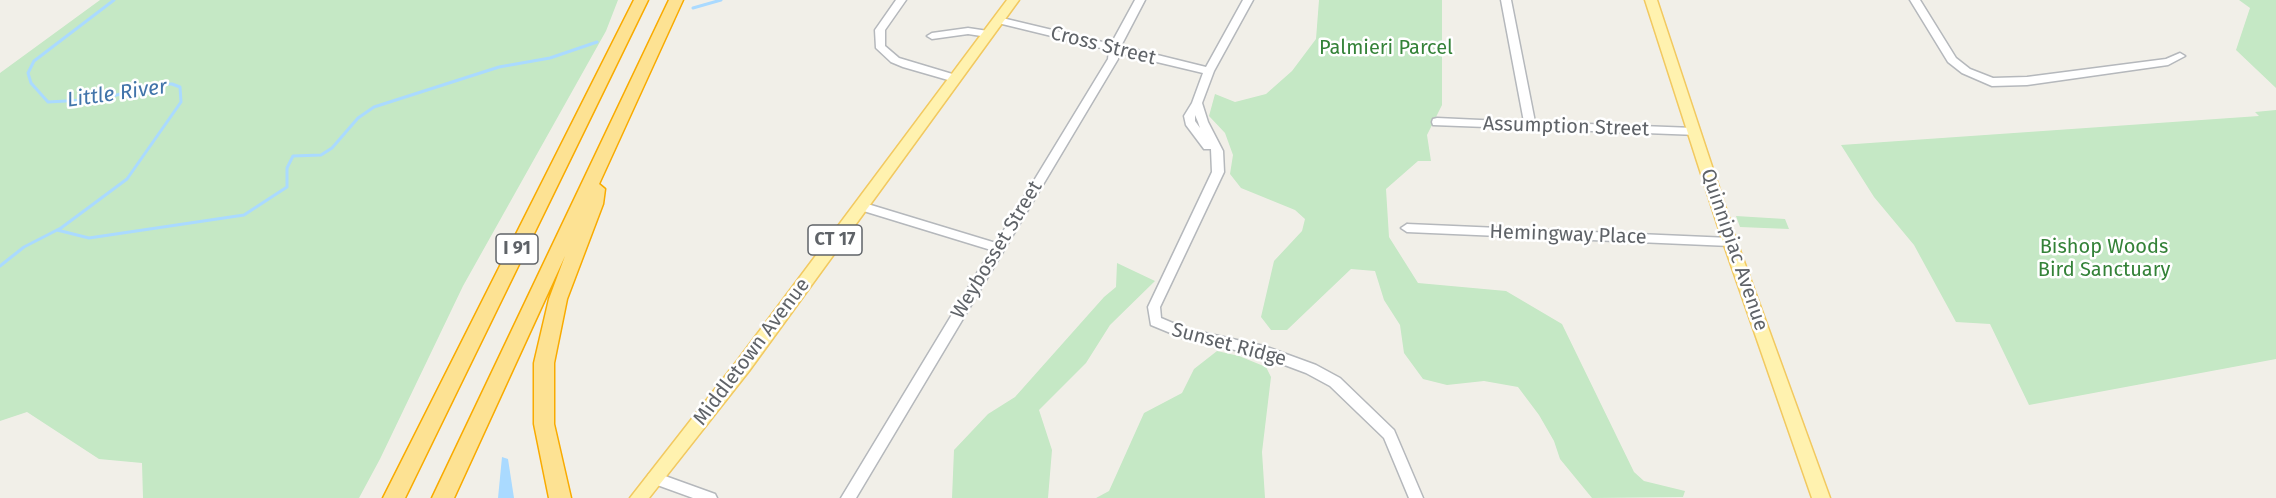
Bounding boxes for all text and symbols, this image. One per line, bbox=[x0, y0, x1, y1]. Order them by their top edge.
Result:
street label: Cross Street bbox=[1048, 21, 1158, 71]
park label: Palmieri Parcel bbox=[1319, 36, 1453, 60]
water label: Little River bbox=[65, 75, 169, 113]
street label: Assumption Street bbox=[1482, 112, 1650, 142]
street label: Quinnipiac Avenue bbox=[1695, 166, 1773, 334]
street label: Weybosset Street bbox=[946, 177, 1048, 323]
street label: Hemingway Place bbox=[1489, 220, 1647, 250]
road number: CT 17 bbox=[808, 225, 862, 255]
road number: I 91 bbox=[496, 234, 538, 264]
park label: Bishop Woods Bird Sanctuary bbox=[2038, 235, 2170, 282]
street label: Middletown Avenue bbox=[689, 274, 815, 430]
street label: Sunset Ridge bbox=[1169, 318, 1289, 372]

